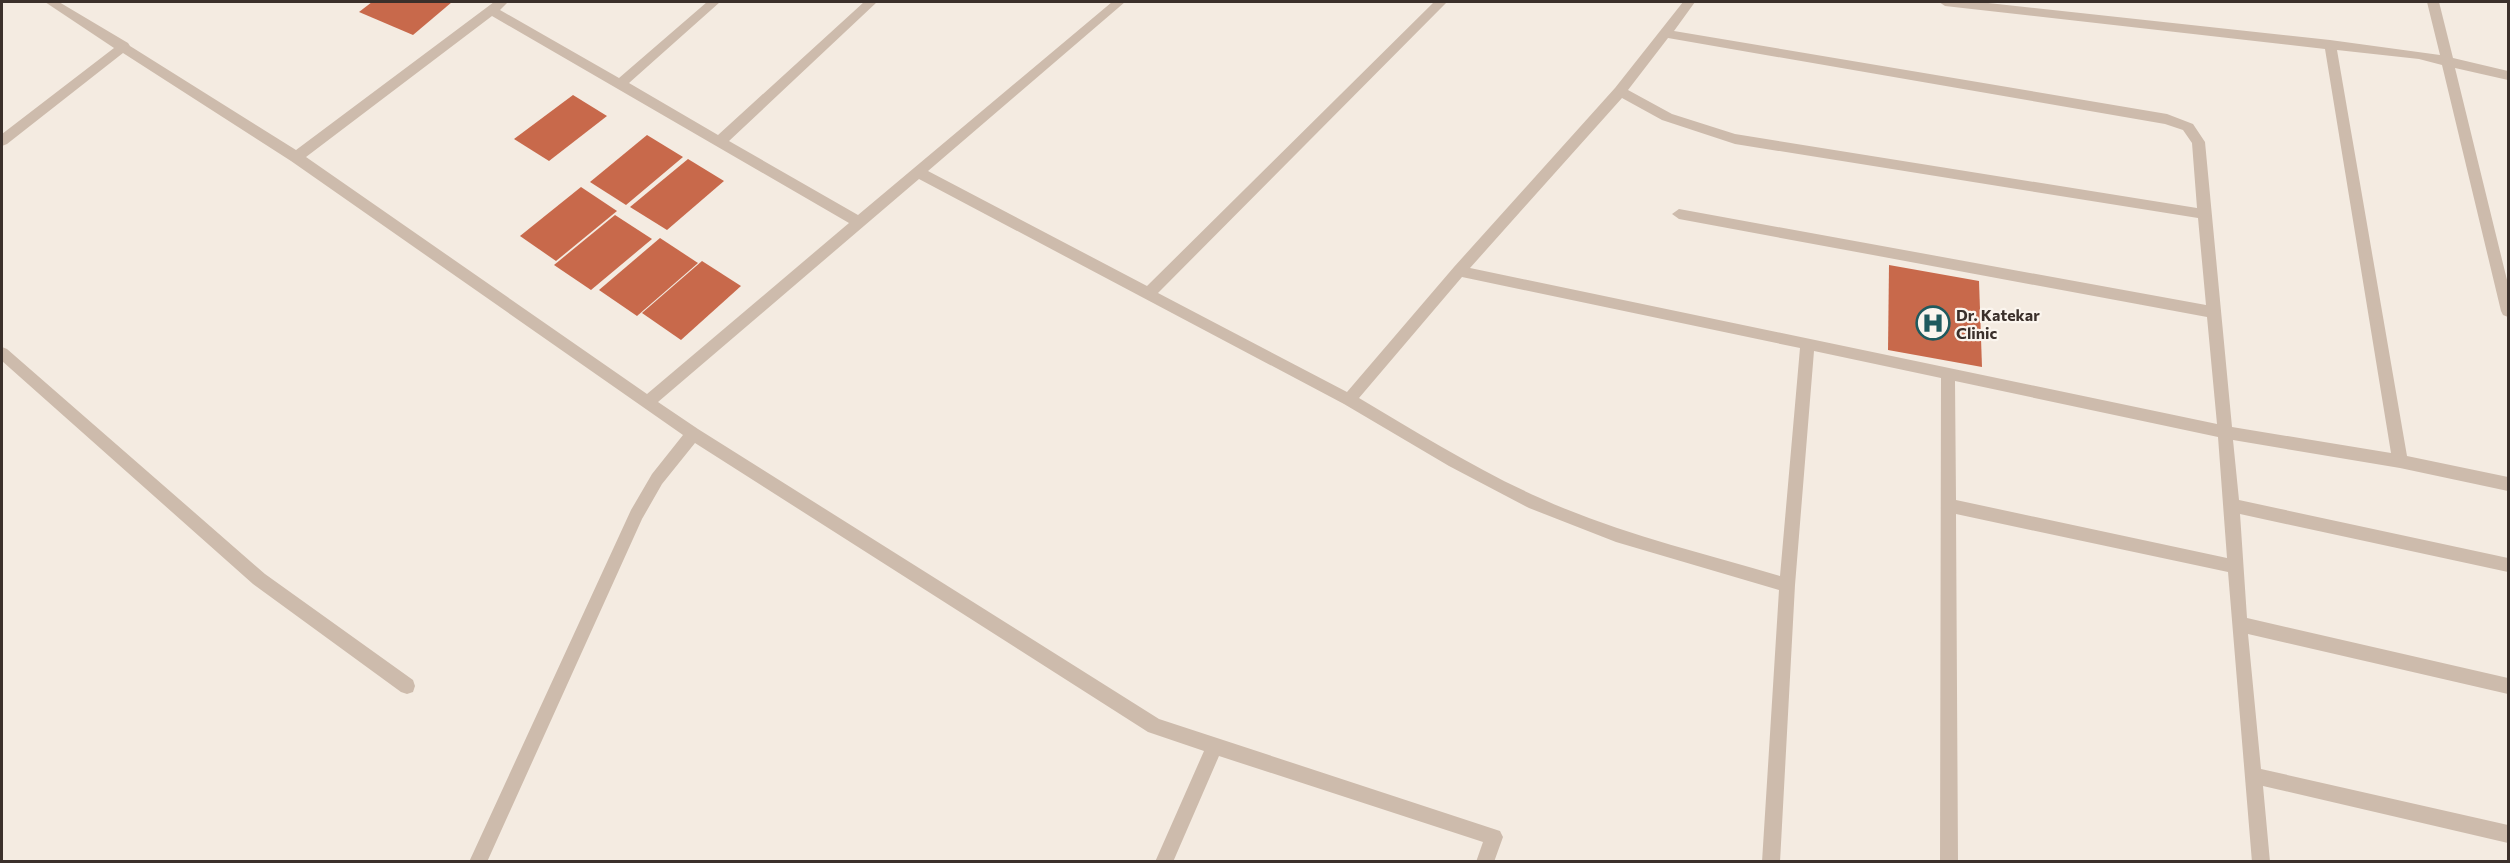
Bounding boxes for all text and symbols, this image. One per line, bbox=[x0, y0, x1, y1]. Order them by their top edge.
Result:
hospital icon: Dr. Katekar Clinic bbox=[1915, 305, 1951, 341]
place label: Dr. Katekar Clinic bbox=[1956, 305, 2040, 342]

